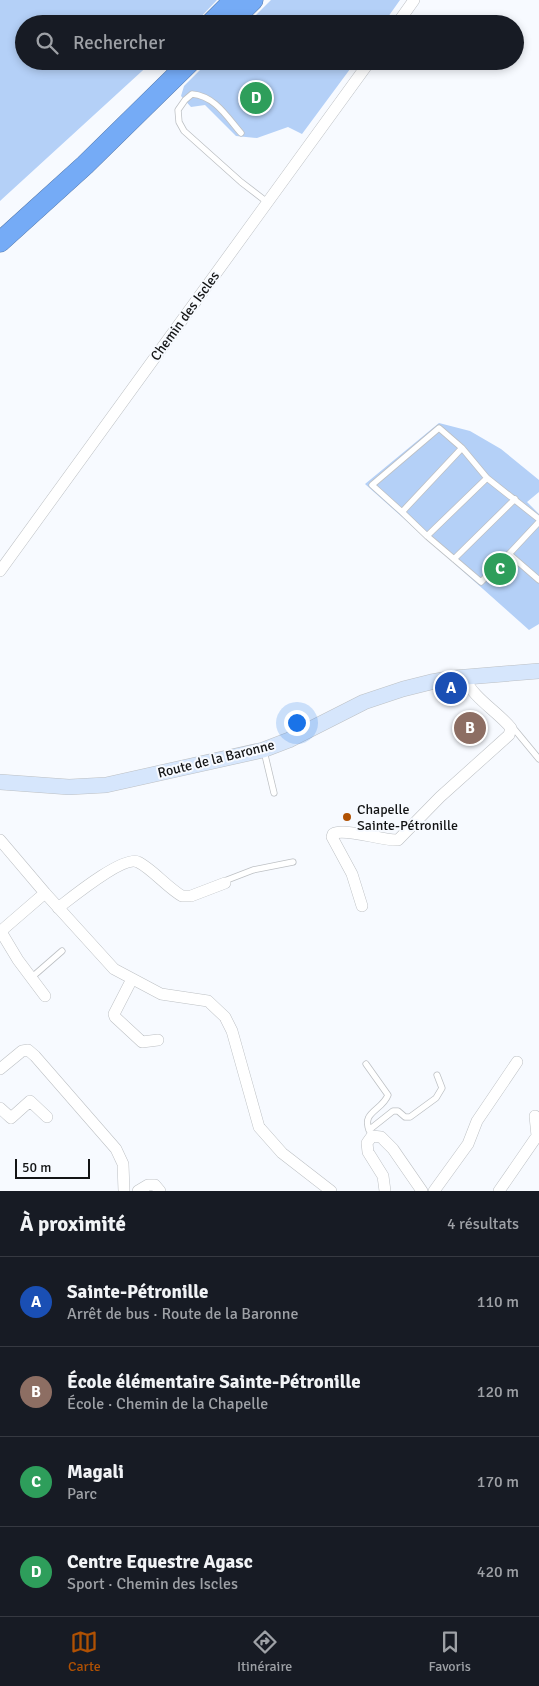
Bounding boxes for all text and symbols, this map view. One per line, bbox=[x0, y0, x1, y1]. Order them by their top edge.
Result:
search box bbox=[15, 15, 524, 70]
icon: search bbox=[33, 29, 61, 57]
text: Rechercher bbox=[73, 31, 165, 55]
pin: D bbox=[240, 79, 272, 117]
street label: Chemin des Iscles bbox=[147, 268, 223, 364]
pin: C bbox=[484, 550, 516, 588]
pin: A bbox=[435, 669, 467, 707]
pin: B bbox=[454, 709, 486, 747]
your location bbox=[284, 710, 310, 736]
street label: Route de la Baronne bbox=[156, 736, 276, 782]
place label: Chapelle Sainte-Pétronille bbox=[357, 801, 458, 834]
marker: Chapelle Sainte-Pétronille bbox=[341, 811, 353, 823]
scale bar bbox=[15, 1156, 90, 1179]
text: 50 m bbox=[22, 1159, 51, 1176]
text: À proximité bbox=[20, 1211, 126, 1237]
text: 4 résultats bbox=[447, 1214, 519, 1234]
text: Sainte-Pétronille bbox=[67, 1280, 209, 1304]
text: A bbox=[31, 1292, 41, 1312]
text: 110 m bbox=[477, 1292, 519, 1312]
text: Arrêt de bus · Route de la Baronne bbox=[67, 1304, 298, 1324]
text: École élémentaire Sainte-Pétronille bbox=[67, 1370, 361, 1394]
text: B bbox=[31, 1382, 41, 1402]
text: 120 m bbox=[477, 1382, 519, 1402]
text: École · Chemin de la Chapelle bbox=[67, 1394, 268, 1414]
text: Magali bbox=[67, 1460, 124, 1484]
text: C bbox=[31, 1472, 41, 1492]
text: 170 m bbox=[477, 1472, 519, 1492]
text: Parc bbox=[67, 1484, 97, 1504]
text: Centre Equestre Agasc bbox=[67, 1550, 253, 1574]
text: D bbox=[31, 1562, 41, 1582]
text: 420 m bbox=[477, 1562, 519, 1582]
text: Sport · Chemin des Iscles bbox=[67, 1574, 238, 1594]
tab: Carte bbox=[68, 1628, 101, 1675]
tab: Itinéraire bbox=[237, 1628, 292, 1675]
tab: Favoris bbox=[428, 1628, 471, 1675]

